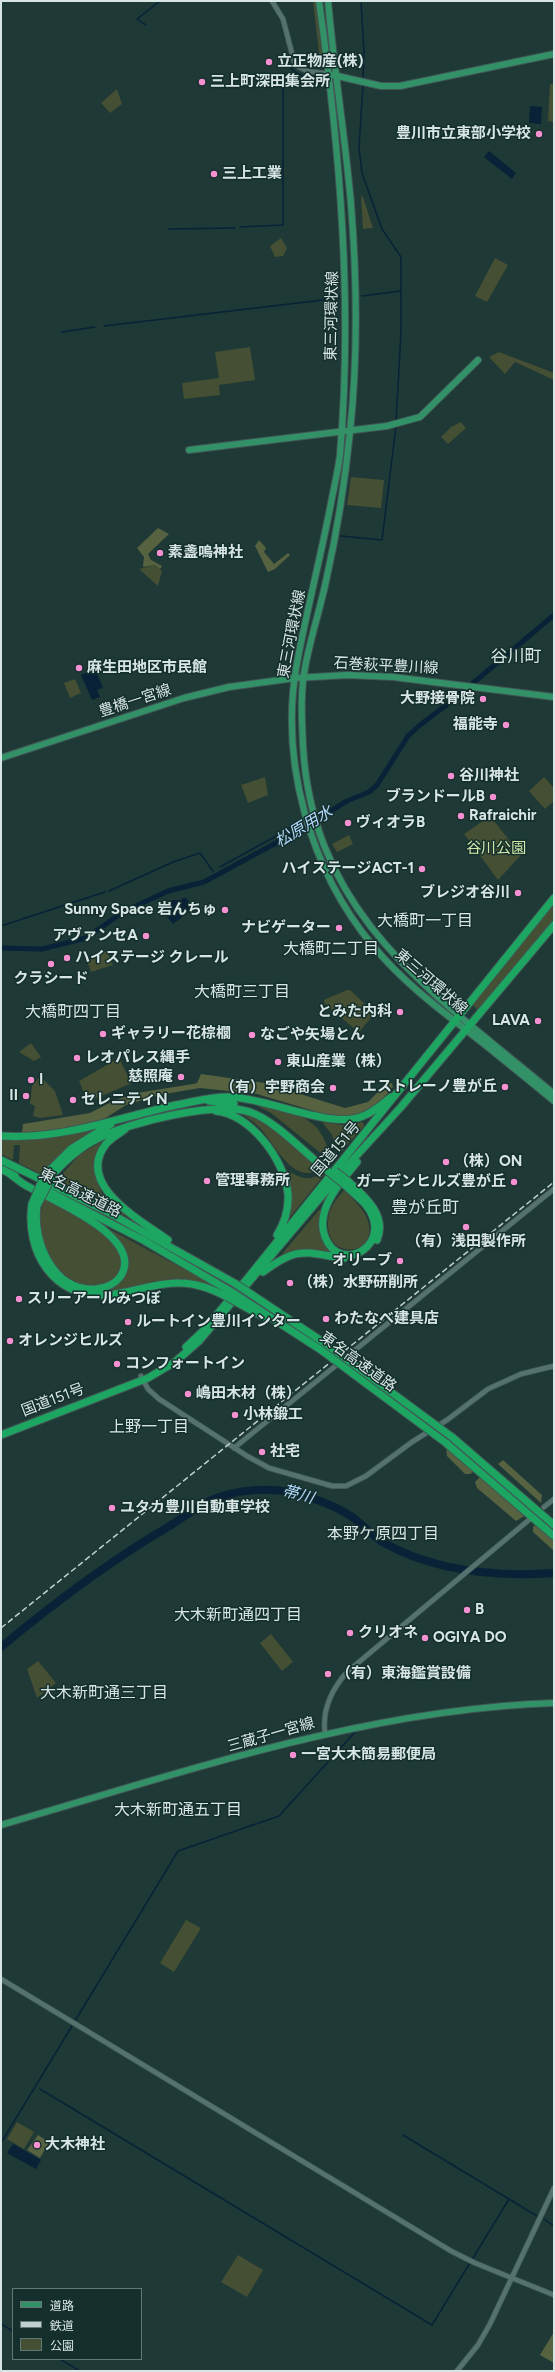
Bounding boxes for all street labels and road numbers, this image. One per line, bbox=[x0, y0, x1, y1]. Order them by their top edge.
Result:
street label: 東三河環状線 bbox=[322, 271, 342, 361]
street label: 東三河環状線 bbox=[275, 588, 309, 680]
street label: 石巻萩平豊川線 bbox=[333, 654, 439, 678]
street label: 豊橋一宮線 bbox=[97, 681, 173, 721]
street label: 東三河環状線 bbox=[391, 946, 471, 1018]
street label: 国道151号 bbox=[308, 1118, 364, 1180]
street label: 東名高速道路 bbox=[36, 1165, 124, 1221]
street label: 東名高速道路 bbox=[316, 1328, 400, 1396]
street label: 国道151号 bbox=[19, 1380, 87, 1420]
street label: 三蔵子一宮線 bbox=[225, 1714, 317, 1756]

